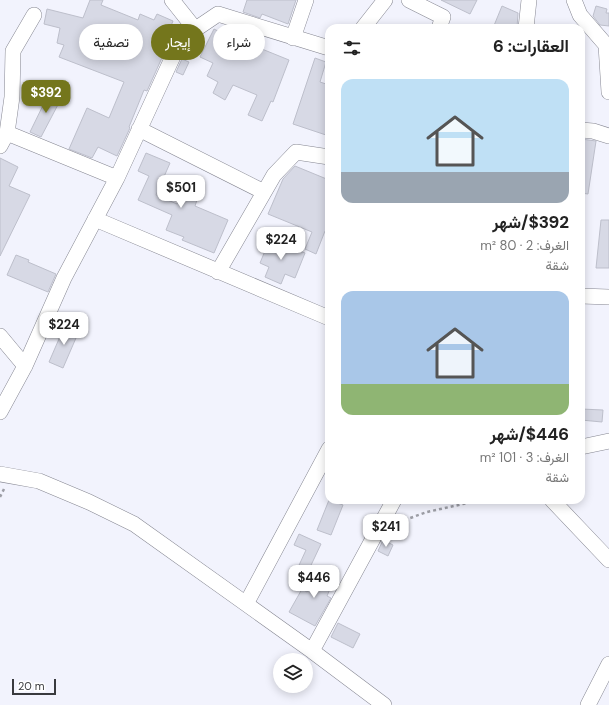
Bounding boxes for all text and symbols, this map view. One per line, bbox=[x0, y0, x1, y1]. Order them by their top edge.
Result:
chip: تصفية bbox=[79, 24, 143, 60]
chip: إيجار bbox=[151, 24, 205, 60]
chip: شراء bbox=[213, 24, 265, 60]
text: العقارات: 6 bbox=[493, 35, 569, 57]
icon: filters bbox=[341, 37, 363, 59]
pin: $392 bbox=[22, 80, 70, 114]
text: $392 bbox=[30, 84, 62, 101]
icon: home bbox=[419, 105, 491, 177]
pin: $501 bbox=[157, 175, 205, 209]
text: $501 bbox=[166, 179, 196, 196]
text: $392/شهر bbox=[492, 211, 569, 233]
pin: $224 bbox=[257, 227, 305, 261]
text: $224 bbox=[265, 231, 297, 248]
text: الغرف: 2 · 80 m² bbox=[480, 237, 569, 254]
text: شقة bbox=[546, 257, 569, 274]
pin: $224 bbox=[40, 312, 88, 346]
text: $224 bbox=[48, 316, 80, 333]
icon: home bbox=[419, 317, 491, 389]
text: $446/شهر bbox=[490, 423, 569, 445]
text: الغرف: 3 · 101 m² bbox=[480, 449, 569, 466]
text: شقة bbox=[546, 469, 569, 486]
pin: $241 bbox=[362, 514, 410, 548]
text: $241 bbox=[372, 518, 400, 535]
pin: $446 bbox=[290, 565, 338, 599]
text: $446 bbox=[298, 569, 331, 586]
map controls bbox=[273, 653, 313, 693]
button: layers bbox=[273, 653, 313, 693]
scale bar bbox=[12, 677, 56, 696]
text: 20 m bbox=[18, 679, 44, 693]

